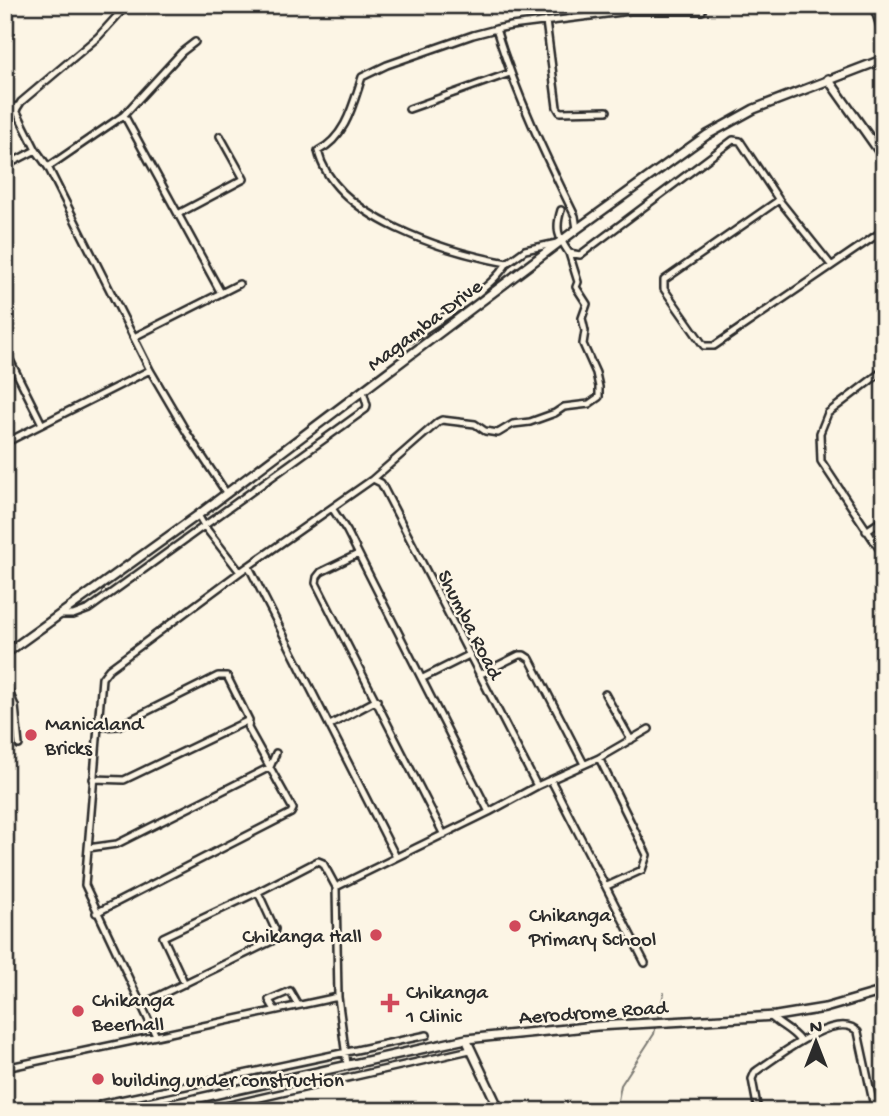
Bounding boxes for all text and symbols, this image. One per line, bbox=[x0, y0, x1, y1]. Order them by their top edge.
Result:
street label: Magamba Drive bbox=[363, 275, 490, 378]
street label: Shumba Road bbox=[430, 567, 507, 686]
place label: Manicaland Bricks bbox=[44, 714, 145, 763]
marker: Manicaland Bricks bbox=[23, 727, 39, 743]
place label: Chikanga Primary School bbox=[528, 905, 656, 954]
marker: Chikanga Primary School bbox=[507, 918, 523, 934]
place label: Chikanga Hall bbox=[242, 926, 362, 951]
marker: Chikanga Hall bbox=[368, 927, 384, 943]
place label: Chikanga 1 Clinic bbox=[405, 982, 489, 1031]
place label: Chikanga Beerhall bbox=[91, 990, 175, 1039]
marker: Chikanga 1 Clinic bbox=[380, 993, 400, 1013]
street label: Aerodrome Road bbox=[518, 997, 670, 1032]
marker: Chikanga Beerhall bbox=[70, 1003, 86, 1019]
north arrow bbox=[780, 1007, 850, 1078]
text: N bbox=[810, 1017, 822, 1040]
place label: building under construction bbox=[112, 1070, 344, 1095]
marker: building under construction bbox=[90, 1071, 106, 1087]

